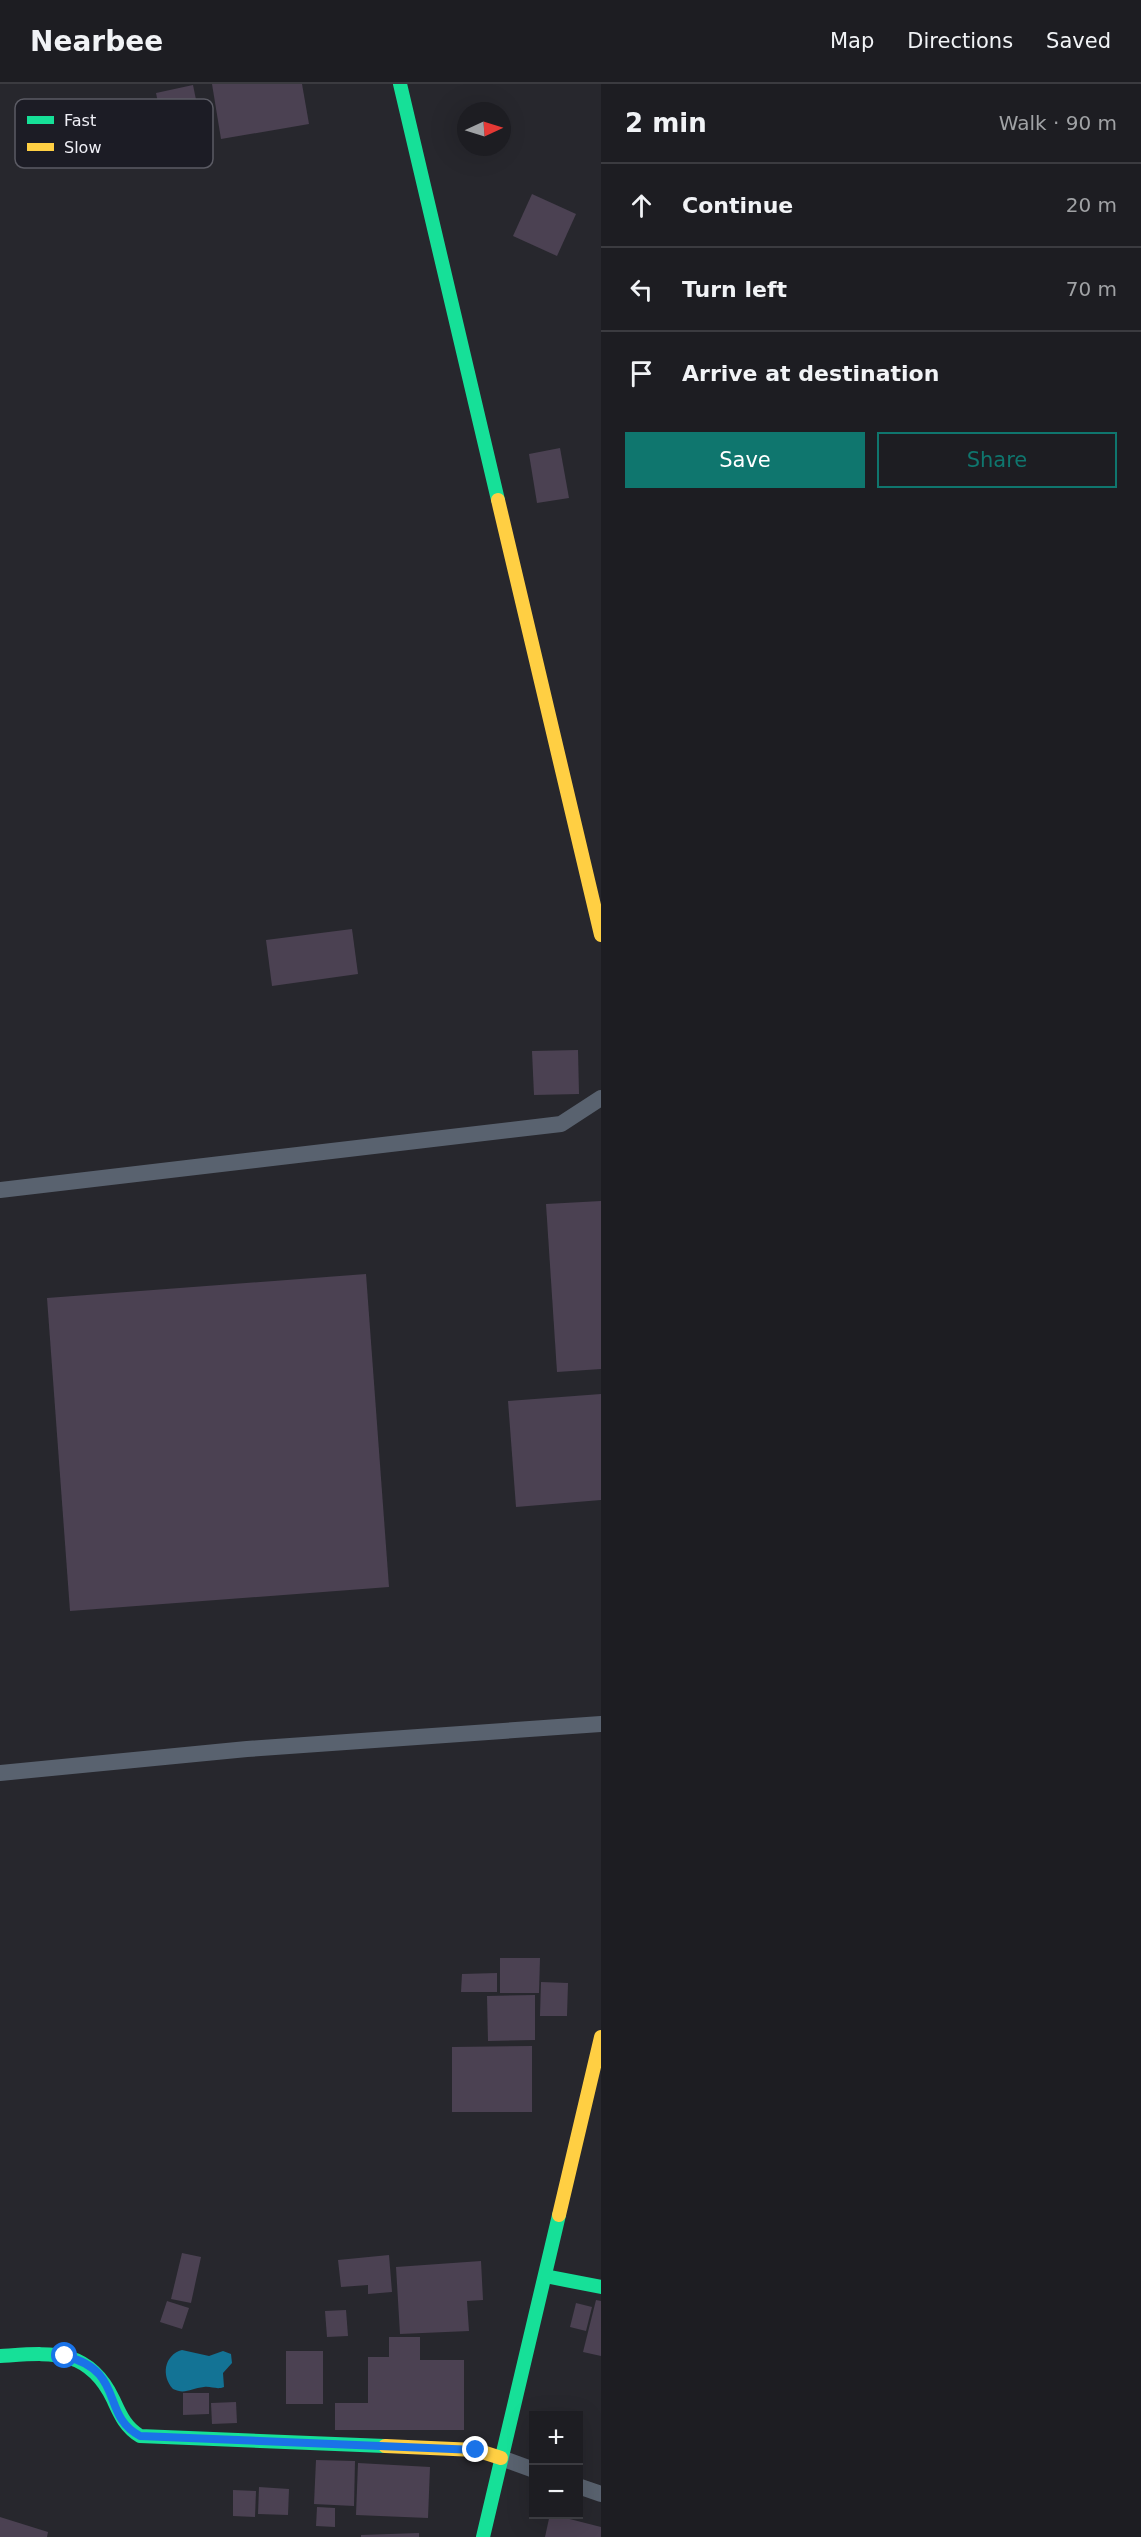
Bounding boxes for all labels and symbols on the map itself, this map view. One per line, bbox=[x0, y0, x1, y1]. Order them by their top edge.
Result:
legend bbox=[15, 99, 213, 168]
north arrow bbox=[457, 102, 511, 156]
text: Fast bbox=[64, 111, 96, 130]
text: Slow bbox=[64, 138, 101, 157]
route start bbox=[51, 2342, 77, 2368]
route end bbox=[462, 2436, 488, 2462]

